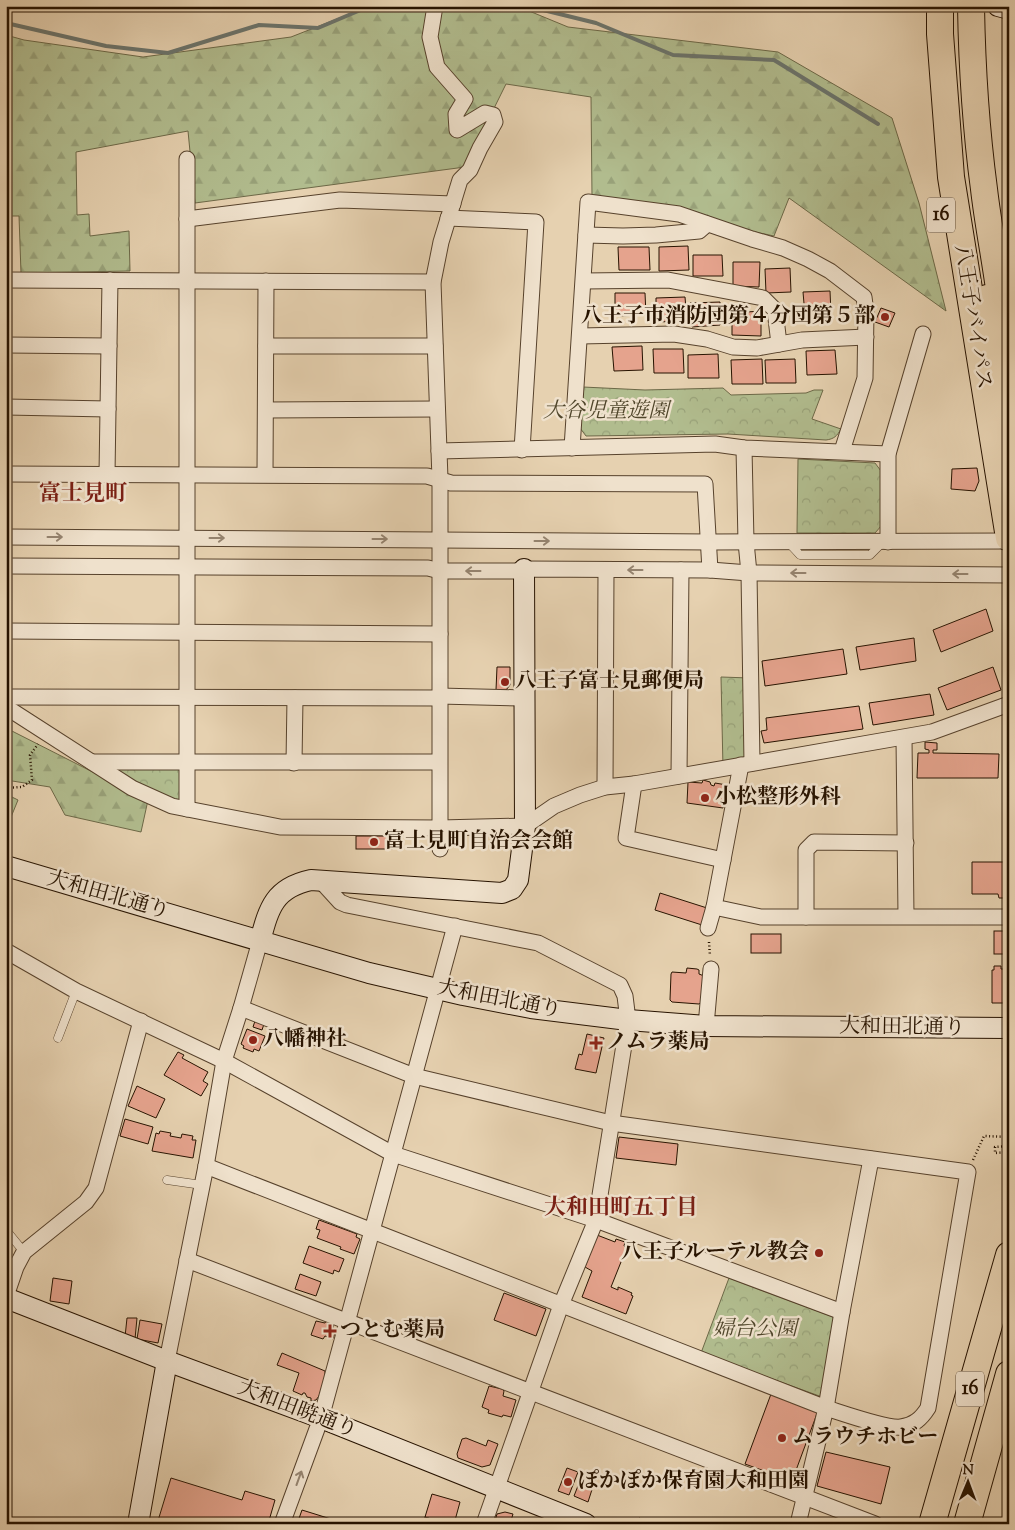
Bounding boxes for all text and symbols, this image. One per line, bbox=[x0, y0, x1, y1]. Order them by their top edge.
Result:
road number: 16 bbox=[927, 198, 955, 232]
street label: 八王子バイパス bbox=[946, 242, 998, 392]
place label: 八王子市消防団第４分団第５部 bbox=[581, 302, 875, 332]
marker: 八王子市消防団第４分団第５部 bbox=[879, 311, 891, 323]
park label: 大谷児童遊園 bbox=[543, 397, 672, 427]
district label: 富士見町 bbox=[39, 479, 127, 511]
one-way arrow bbox=[47, 533, 63, 542]
one-way arrow bbox=[209, 534, 225, 543]
one-way arrow bbox=[372, 534, 388, 544]
one-way arrow bbox=[534, 536, 550, 546]
one-way arrow bbox=[627, 565, 644, 575]
one-way arrow bbox=[465, 566, 482, 576]
one-way arrow bbox=[790, 568, 806, 578]
one-way arrow bbox=[952, 569, 968, 579]
place label: 八王子富士見郵便局 bbox=[515, 667, 704, 697]
marker: 八王子富士見郵便局 bbox=[499, 676, 511, 688]
place label: 小松整形外科 bbox=[715, 783, 841, 813]
marker: 小松整形外科 bbox=[699, 792, 711, 804]
place label: 富士見町自治会会館 bbox=[384, 827, 573, 857]
marker: 富士見町自治会会館 bbox=[368, 836, 380, 848]
street label: 大和田北通り bbox=[43, 864, 173, 928]
street label: 大和田北通り bbox=[434, 973, 564, 1027]
street label: 大和田北通り bbox=[839, 1012, 965, 1044]
place label: 八幡神社 bbox=[263, 1025, 347, 1055]
place label: ノムラ薬局 bbox=[606, 1028, 710, 1058]
marker: 八幡神社 bbox=[247, 1034, 259, 1046]
marker: ノムラ薬局 bbox=[590, 1037, 602, 1049]
district label: 大和田町五丁目 bbox=[544, 1193, 698, 1225]
place label: 八王子ルーテル教会 bbox=[621, 1238, 809, 1268]
marker: 八王子ルーテル教会 bbox=[813, 1247, 825, 1259]
park label: 婦台公園 bbox=[713, 1315, 800, 1345]
place label: つとむ薬局 bbox=[340, 1316, 445, 1346]
marker: つとむ薬局 bbox=[324, 1325, 336, 1337]
road number: 16 bbox=[956, 1372, 984, 1406]
street label: 大和田暁通り bbox=[233, 1373, 361, 1447]
place label: ムラウチホビー bbox=[792, 1423, 938, 1453]
marker: ムラウチホビー bbox=[776, 1432, 788, 1444]
north arrow bbox=[942, 1458, 992, 1508]
text: N bbox=[962, 1461, 974, 1481]
place label: ぽかぽか保育園大和田園 bbox=[578, 1467, 809, 1497]
one-way arrow bbox=[295, 1471, 304, 1486]
marker: ぽかぽか保育園大和田園 bbox=[562, 1476, 574, 1488]

